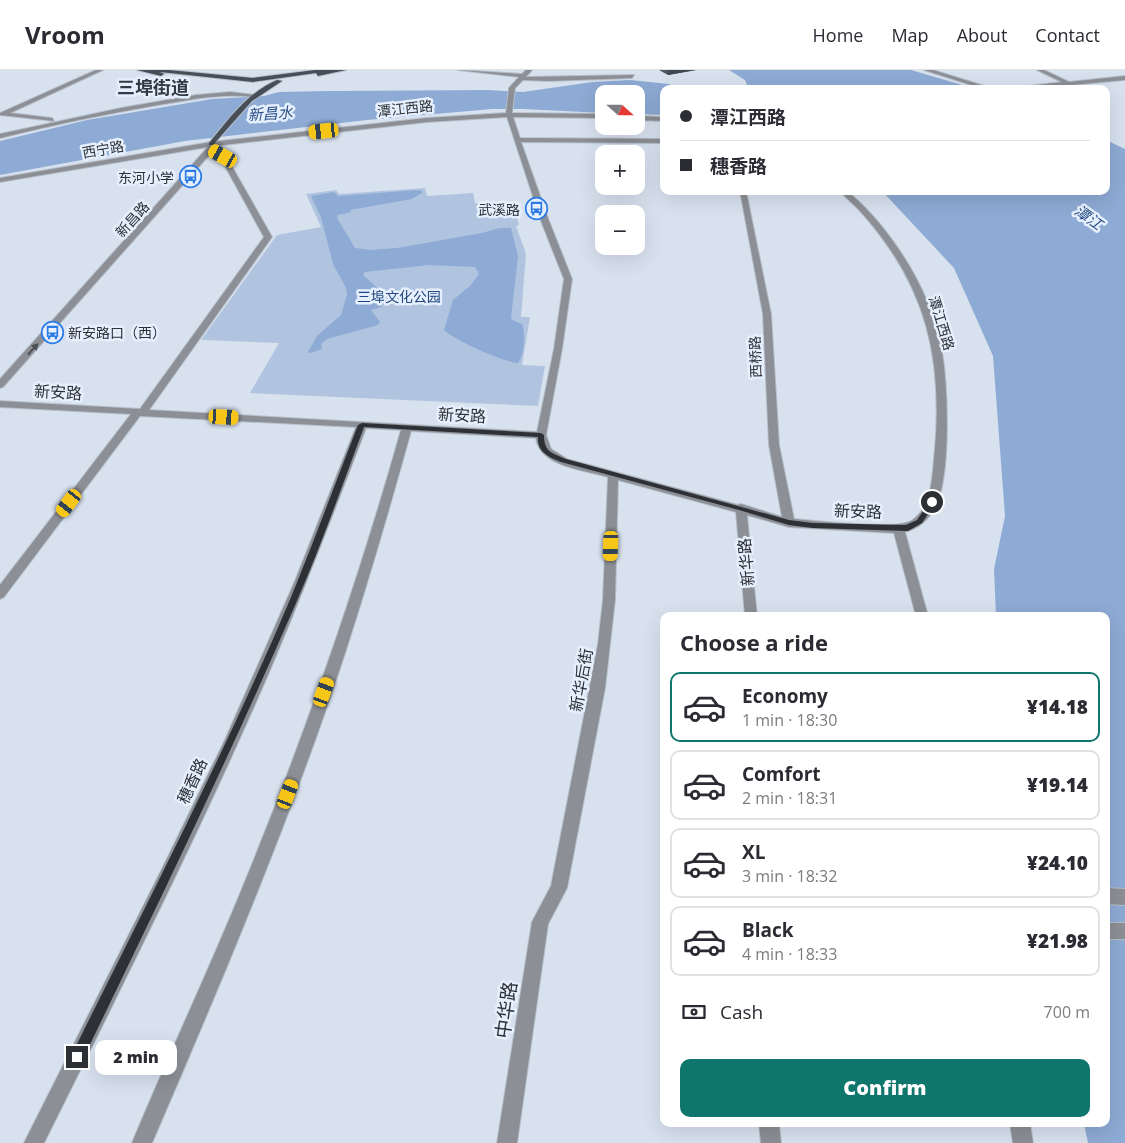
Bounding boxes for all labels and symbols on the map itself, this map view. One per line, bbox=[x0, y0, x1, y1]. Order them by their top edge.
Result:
district label: 三埠街道 bbox=[117, 75, 189, 99]
north arrow bbox=[595, 85, 645, 135]
street label: 潭江西路 bbox=[376, 96, 434, 120]
water label: 新昌水 bbox=[247, 101, 294, 125]
car bbox=[308, 122, 339, 140]
street label: 西宁路 bbox=[81, 136, 125, 162]
car bbox=[206, 142, 239, 170]
bus stop icon: 东河小学 bbox=[178, 165, 202, 189]
place label: 东河小学 bbox=[118, 168, 174, 187]
street label: 新昌路 bbox=[111, 197, 153, 241]
bus stop icon: 武溪路 bbox=[524, 197, 548, 221]
place label: 武溪路 bbox=[478, 200, 520, 219]
water label: 潭江 bbox=[1071, 200, 1109, 235]
park label: 三埠文化公园 bbox=[357, 287, 441, 306]
street label: 潭江西路 bbox=[925, 293, 959, 353]
bus stop icon: 新安路口（西） bbox=[40, 320, 64, 344]
place label: 新安路口（西） bbox=[68, 323, 166, 342]
street label: 西桥路 bbox=[745, 336, 765, 378]
one-way arrow bbox=[27, 342, 38, 355]
street label: 新安路 bbox=[33, 380, 83, 404]
street label: 新安路 bbox=[437, 403, 487, 427]
car bbox=[208, 409, 239, 425]
car bbox=[53, 487, 84, 519]
route start bbox=[921, 491, 943, 513]
street label: 新安路 bbox=[834, 499, 882, 523]
car bbox=[602, 531, 619, 561]
street label: 新华路 bbox=[733, 537, 759, 587]
street label: 新华后街 bbox=[565, 647, 597, 713]
car bbox=[311, 675, 336, 709]
street label: 穗香路 bbox=[172, 755, 212, 807]
car bbox=[275, 777, 300, 811]
street label: 中华路 bbox=[489, 980, 523, 1040]
callout: 2 min bbox=[94, 1040, 177, 1074]
route end bbox=[66, 1046, 88, 1068]

